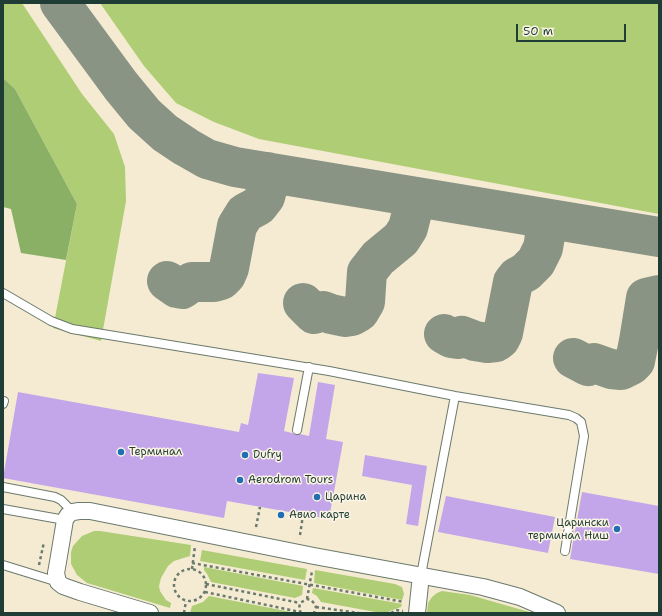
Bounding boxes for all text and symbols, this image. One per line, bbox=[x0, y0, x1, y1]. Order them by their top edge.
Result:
scale bar bbox=[518, 16, 628, 42]
text: 50 m bbox=[523, 23, 553, 39]
place label: Терминал bbox=[129, 445, 182, 459]
marker: Терминал bbox=[116, 447, 126, 457]
place label: Dufry bbox=[253, 448, 282, 462]
marker: Dufry bbox=[240, 450, 250, 460]
place label: Aerodrom Tours bbox=[248, 473, 333, 487]
marker: Aerodrom Tours bbox=[235, 475, 245, 485]
place label: Царина bbox=[325, 490, 366, 504]
marker: Царина bbox=[312, 492, 322, 502]
place label: Авио карте bbox=[289, 508, 350, 522]
marker: Авио карте bbox=[276, 510, 286, 520]
place label: Царински терминал Ниш bbox=[528, 516, 609, 542]
marker: Царински терминал Ниш bbox=[612, 524, 622, 534]

